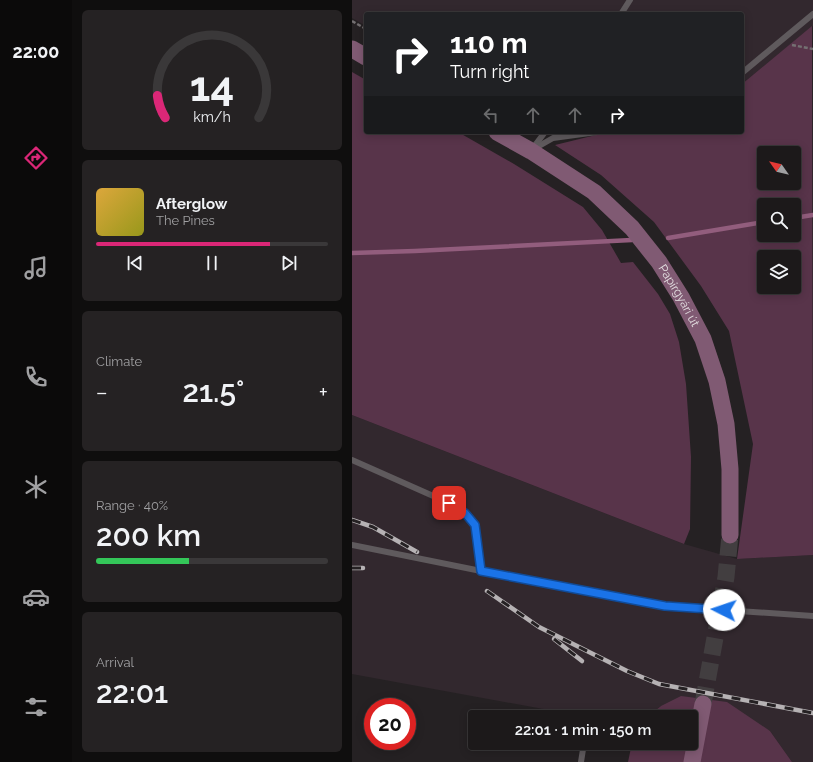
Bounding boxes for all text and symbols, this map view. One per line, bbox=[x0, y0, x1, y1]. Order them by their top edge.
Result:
text: 110 m bbox=[450, 27, 528, 60]
icon: right bbox=[384, 28, 436, 80]
text: 22:00 bbox=[13, 41, 59, 62]
text: Turn right bbox=[450, 61, 529, 82]
text: 14 bbox=[190, 62, 234, 111]
icon: left bbox=[480, 104, 502, 126]
icon: ahead bbox=[522, 104, 544, 126]
icon: ahead bbox=[564, 104, 586, 126]
icon: right bbox=[606, 104, 628, 126]
text: km/h bbox=[193, 109, 231, 125]
icon: directions bbox=[22, 144, 50, 172]
north arrow bbox=[757, 146, 801, 190]
map controls bbox=[757, 146, 801, 294]
text: Afterglow bbox=[156, 195, 227, 213]
button: search bbox=[757, 198, 801, 242]
text: The Pines bbox=[156, 213, 215, 228]
button: layers bbox=[757, 250, 801, 294]
icon: previous bbox=[124, 252, 146, 274]
icon: pause bbox=[201, 252, 223, 274]
icon: next bbox=[278, 252, 300, 274]
icon: music bbox=[22, 254, 50, 282]
street label: Papírgyári út bbox=[655, 262, 702, 329]
text: Climate bbox=[96, 354, 142, 369]
icon: phone bbox=[22, 363, 50, 391]
text: 21.5° bbox=[182, 374, 244, 409]
text: − bbox=[96, 379, 108, 405]
text: + bbox=[319, 379, 328, 405]
icon: climate bbox=[22, 473, 50, 501]
pin bbox=[432, 486, 466, 520]
icon: arrive bbox=[438, 492, 460, 514]
text: Range · 40% bbox=[96, 498, 168, 513]
text: 200 km bbox=[96, 518, 201, 553]
icon: car bbox=[22, 583, 50, 611]
position arrow bbox=[703, 589, 745, 631]
text: Arrival bbox=[96, 655, 134, 670]
text: 22:01 bbox=[96, 675, 168, 710]
icon: filters bbox=[22, 693, 50, 721]
speed limit sign: 20 bbox=[364, 698, 416, 750]
text: 22:01 · 1 min · 150 m bbox=[515, 721, 651, 739]

